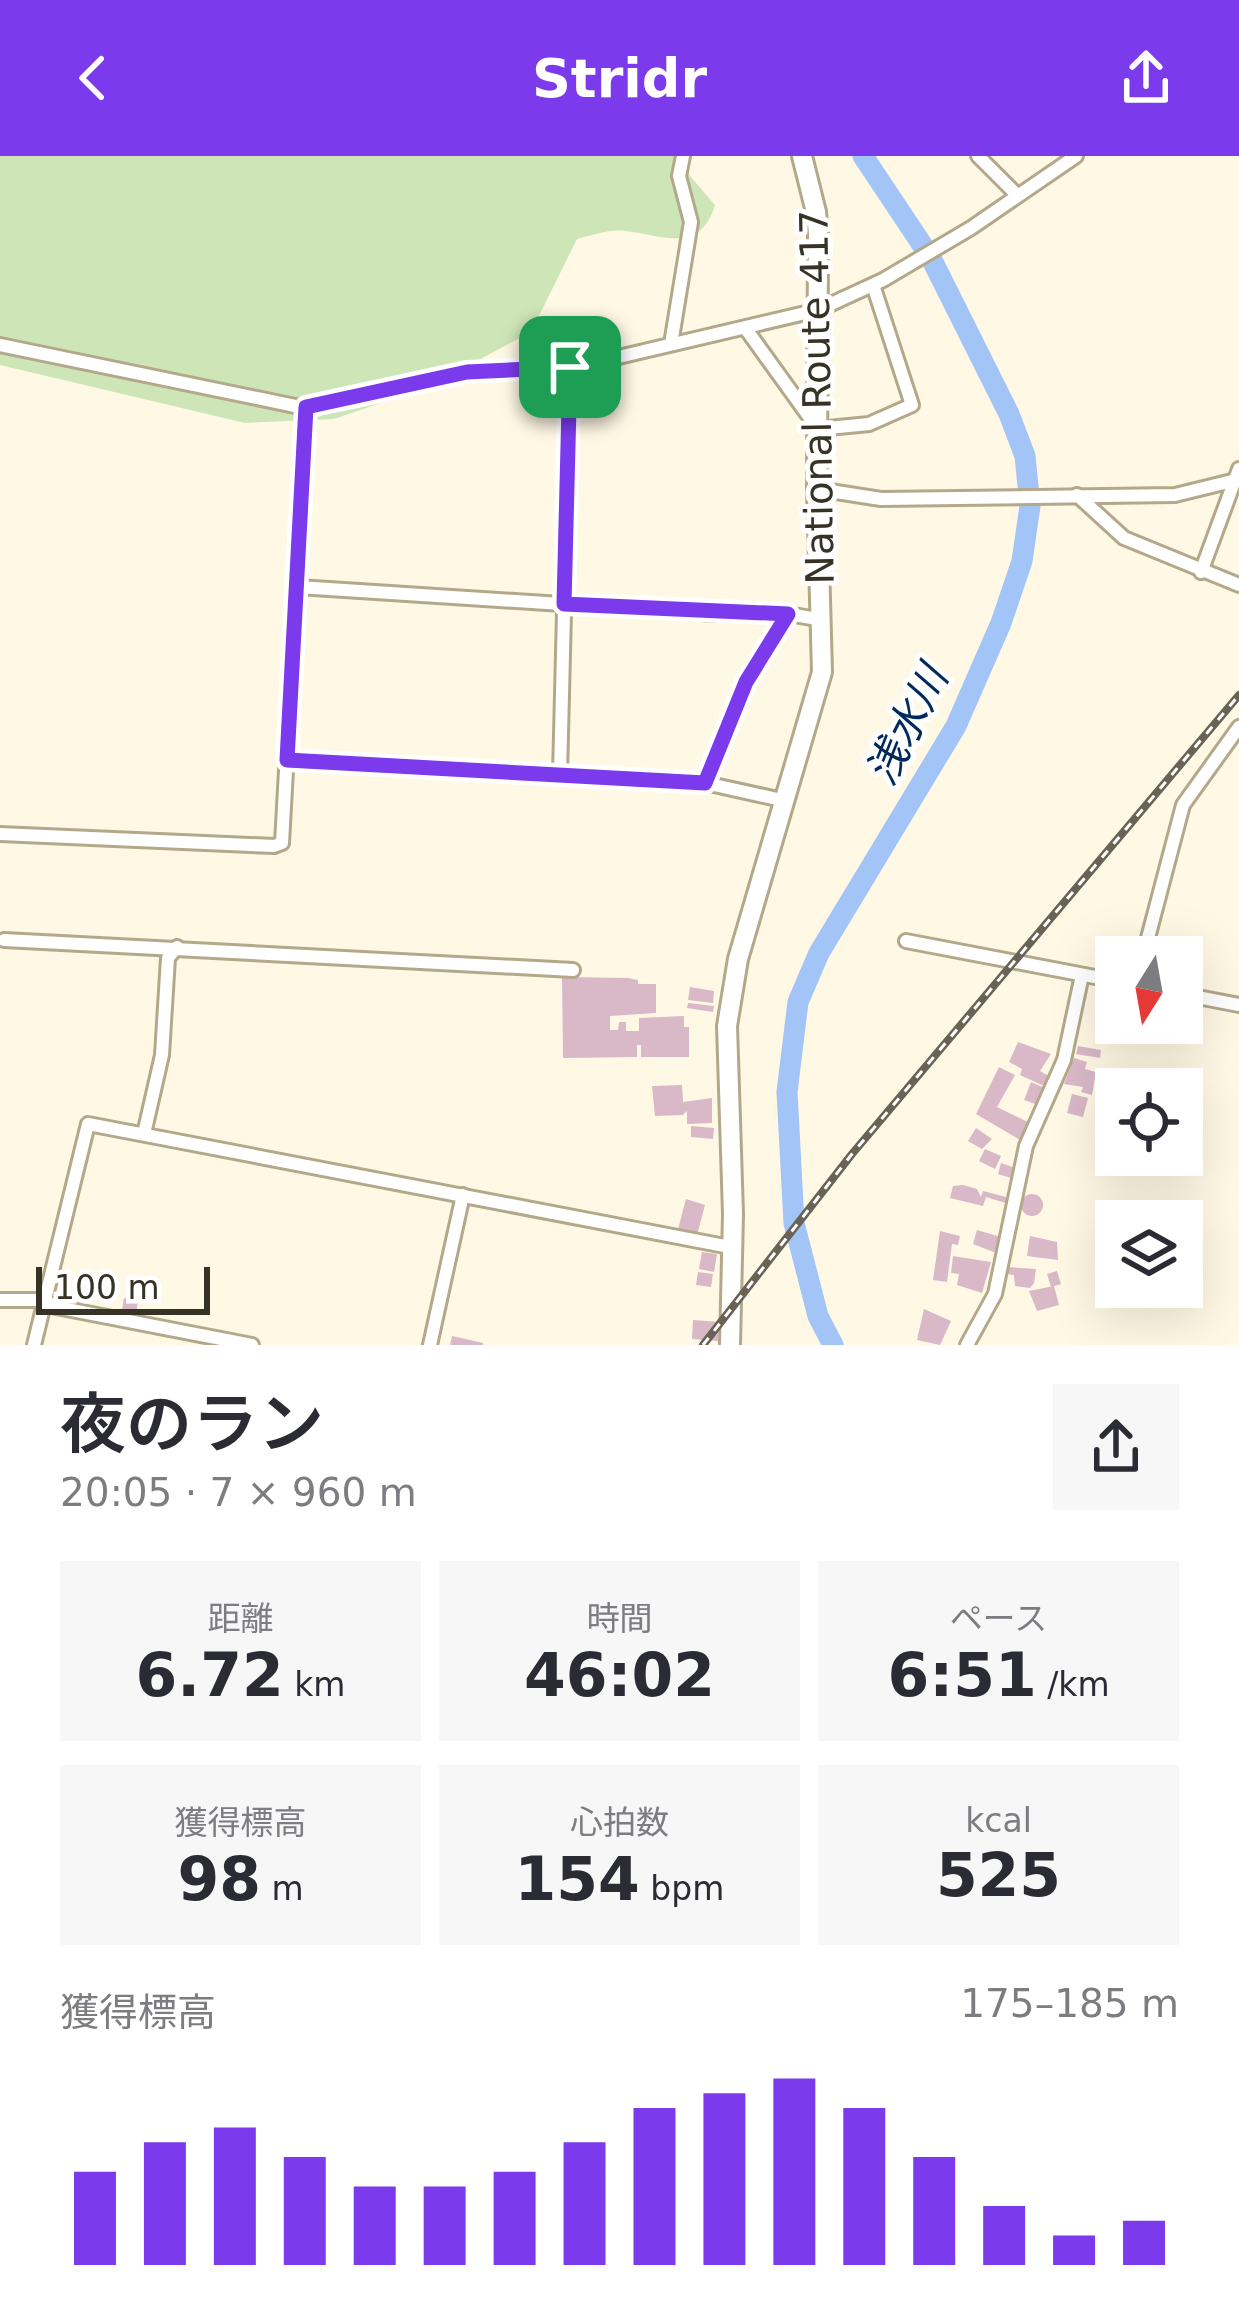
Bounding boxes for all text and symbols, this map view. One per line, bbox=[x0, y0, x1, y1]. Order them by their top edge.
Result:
icon: back bbox=[60, 45, 126, 111]
icon: share bbox=[1113, 45, 1179, 111]
text: Stridr bbox=[532, 47, 707, 110]
street label: National Route 417 bbox=[791, 209, 843, 585]
pin bbox=[519, 316, 621, 418]
icon: arrive bbox=[537, 334, 603, 400]
water label: 浅水川 bbox=[857, 654, 959, 792]
north arrow bbox=[1095, 936, 1203, 1044]
map controls bbox=[1095, 936, 1203, 1308]
button: locate bbox=[1095, 1068, 1203, 1176]
button: layers bbox=[1095, 1200, 1203, 1308]
scale bar bbox=[36, 1261, 210, 1314]
text: 100 m bbox=[54, 1268, 160, 1307]
button: share bbox=[1053, 1384, 1179, 1510]
text: 夜のラン bbox=[60, 1386, 324, 1463]
text: 20:05 · 7 × 960 m bbox=[60, 1470, 417, 1515]
text: 距離 bbox=[208, 1599, 274, 1638]
text: 時間 bbox=[587, 1599, 653, 1638]
text: ペース bbox=[950, 1599, 1047, 1638]
text: 6.72 bbox=[136, 1640, 284, 1710]
text: 46:02 bbox=[524, 1640, 715, 1710]
text: 6:51 bbox=[887, 1640, 1037, 1710]
text: km bbox=[284, 1665, 345, 1704]
text: /km bbox=[1037, 1665, 1110, 1704]
text: kcal bbox=[965, 1801, 1032, 1840]
text: 獲得標高 bbox=[175, 1803, 307, 1842]
text: 心拍数 bbox=[570, 1803, 669, 1842]
text: 525 bbox=[936, 1840, 1061, 1910]
text: 98 bbox=[177, 1844, 261, 1914]
text: 154 bbox=[515, 1844, 640, 1914]
text: m bbox=[261, 1869, 304, 1908]
text: bpm bbox=[640, 1869, 724, 1908]
text: 175–185 m bbox=[960, 1981, 1179, 2026]
text: 獲得標高 bbox=[60, 1990, 216, 2035]

